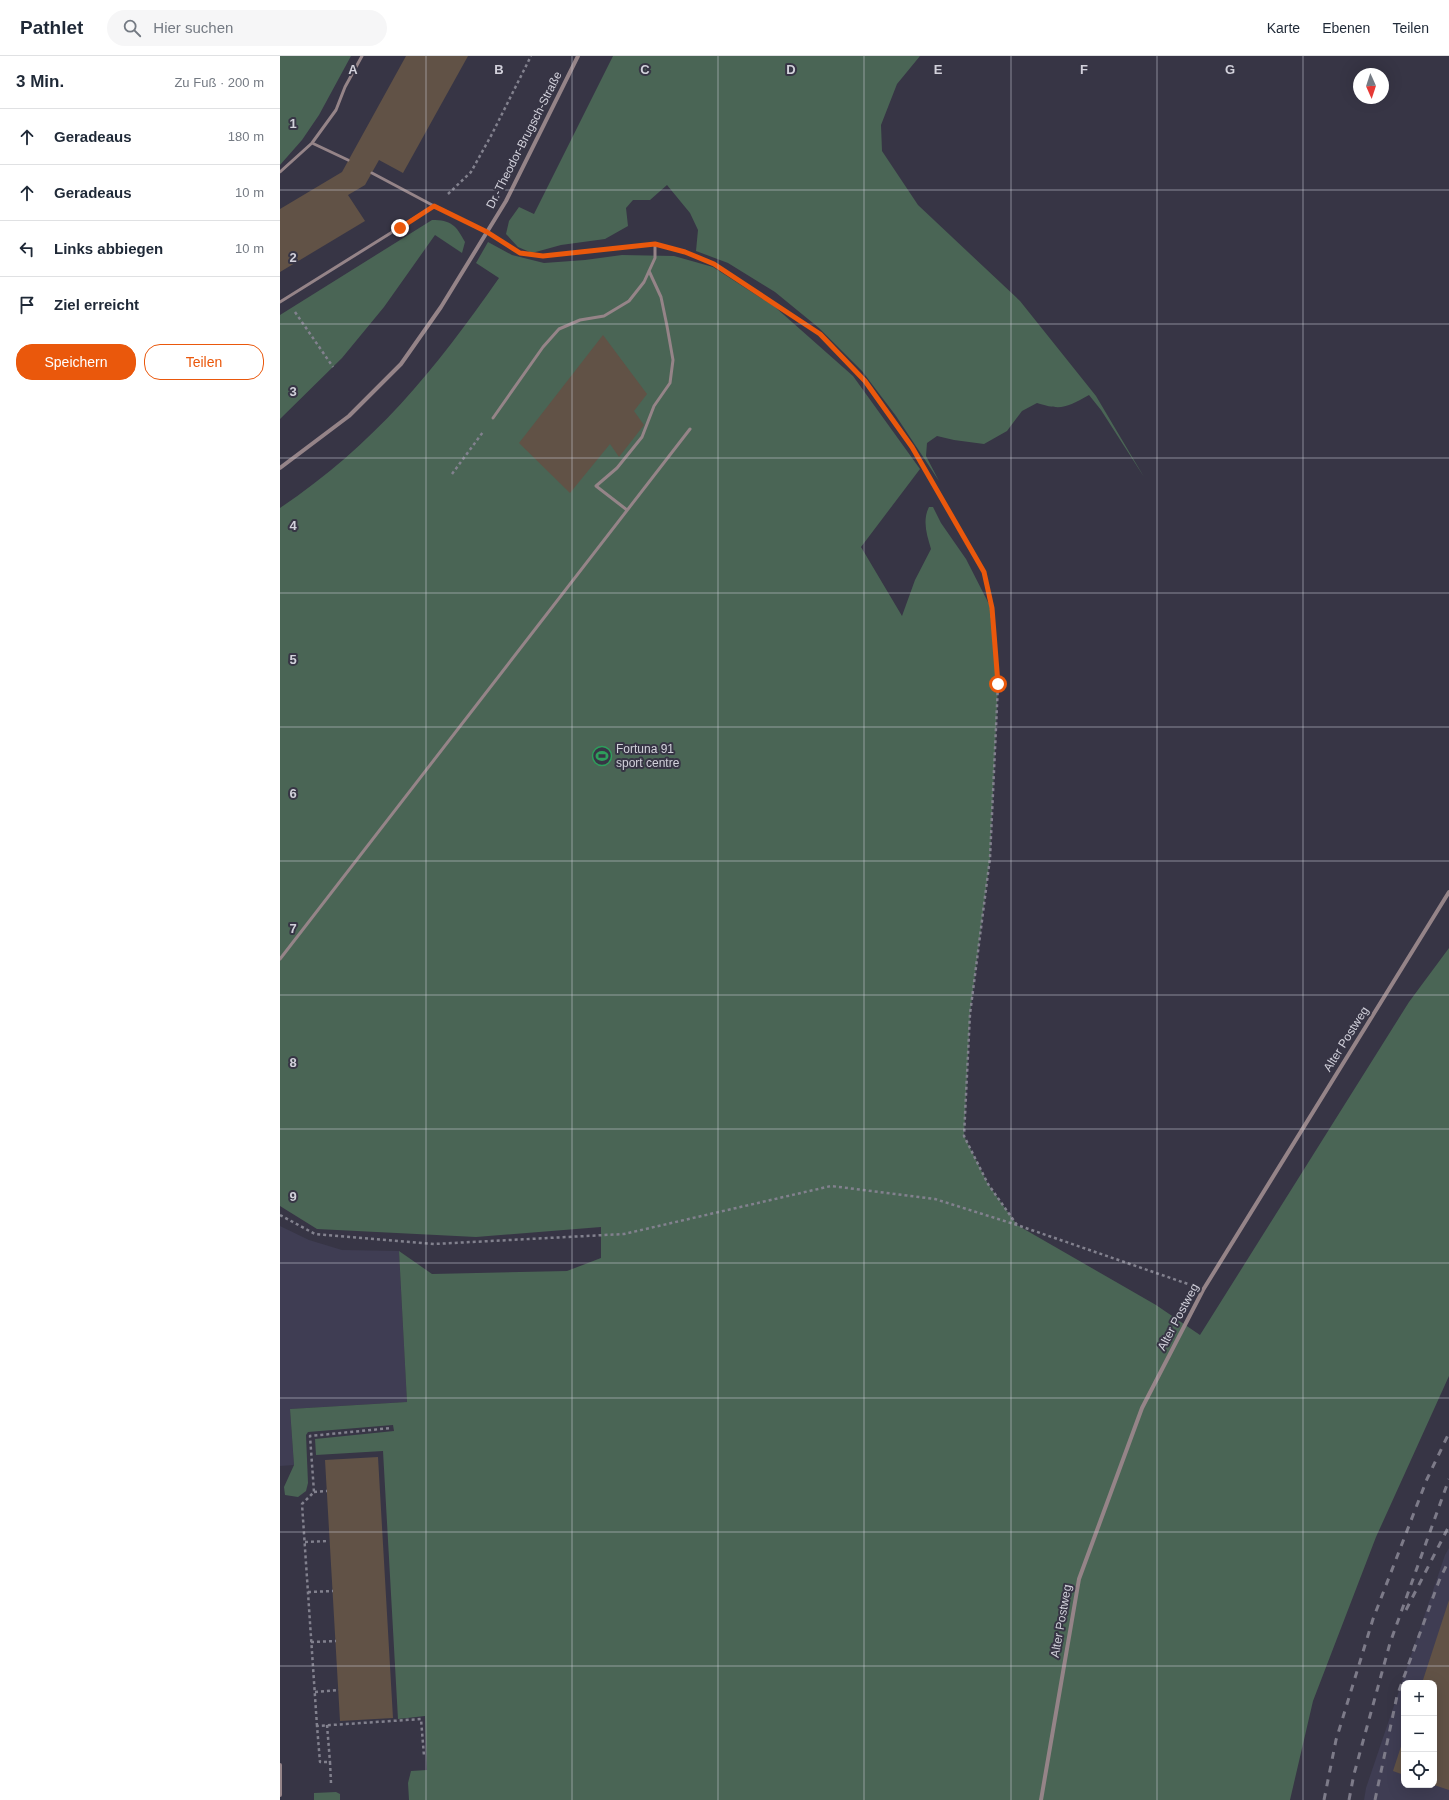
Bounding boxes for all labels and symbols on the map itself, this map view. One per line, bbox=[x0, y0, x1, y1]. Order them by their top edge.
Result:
text: A bbox=[348, 62, 358, 77]
text: C bbox=[640, 62, 650, 77]
text: D bbox=[786, 62, 796, 77]
text: E bbox=[934, 62, 943, 77]
text: F bbox=[1080, 62, 1088, 77]
text: G bbox=[1225, 62, 1235, 77]
north arrow bbox=[1353, 68, 1389, 104]
street label: Dr.-Theodor-Brugsch-Straße bbox=[483, 69, 565, 211]
text: 1 bbox=[289, 116, 297, 131]
route end bbox=[391, 219, 409, 237]
text: 2 bbox=[289, 250, 297, 265]
text: 3 bbox=[289, 384, 297, 399]
text: 4 bbox=[289, 518, 297, 533]
text: 5 bbox=[289, 652, 297, 667]
route start bbox=[989, 675, 1007, 693]
place label: Fortuna 91 sport centre bbox=[616, 742, 680, 770]
sports icon: Fortuna 91 sport centre bbox=[591, 745, 613, 767]
text: 6 bbox=[289, 786, 297, 801]
text: 7 bbox=[289, 921, 297, 936]
street label: Alter Postweg bbox=[1320, 1004, 1372, 1074]
text: 8 bbox=[289, 1055, 297, 1070]
text: 9 bbox=[289, 1189, 297, 1204]
street label: Alter Postweg bbox=[1154, 1281, 1202, 1353]
street label: Alter Postweg bbox=[1048, 1583, 1074, 1659]

